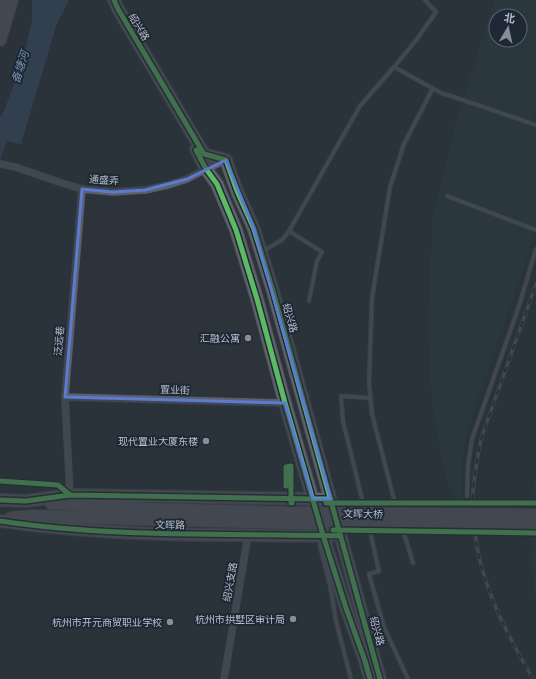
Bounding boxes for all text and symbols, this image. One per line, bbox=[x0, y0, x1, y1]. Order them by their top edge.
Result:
north arrow bbox=[488, 8, 528, 48]
text: 北 bbox=[503, 10, 516, 26]
street label: 绍兴路 bbox=[126, 11, 152, 43]
water label: 备塘河 bbox=[8, 47, 32, 85]
street label: 通盛弄 bbox=[89, 172, 119, 188]
street label: 绍兴路 bbox=[280, 302, 300, 334]
street label: 泛远巷 bbox=[51, 325, 67, 357]
place label: 汇融公寓 bbox=[200, 332, 240, 345]
marker: 汇融公寓 bbox=[243, 333, 253, 343]
street label: 置业街 bbox=[160, 383, 190, 397]
place label: 现代置业大厦东楼 bbox=[118, 435, 198, 448]
marker: 现代置业大厦东楼 bbox=[201, 436, 211, 446]
street label: 文晖大桥 bbox=[343, 507, 383, 521]
street label: 文晖路 bbox=[155, 518, 185, 532]
street label: 绍兴支路 bbox=[220, 561, 240, 603]
place label: 杭州市拱墅区审计局 bbox=[195, 613, 285, 626]
marker: 杭州市拱墅区审计局 bbox=[288, 614, 298, 624]
street label: 绍兴路 bbox=[367, 615, 387, 647]
place label: 杭州市开元商贸职业学校 bbox=[52, 616, 162, 629]
marker: 杭州市开元商贸职业学校 bbox=[165, 617, 175, 627]

